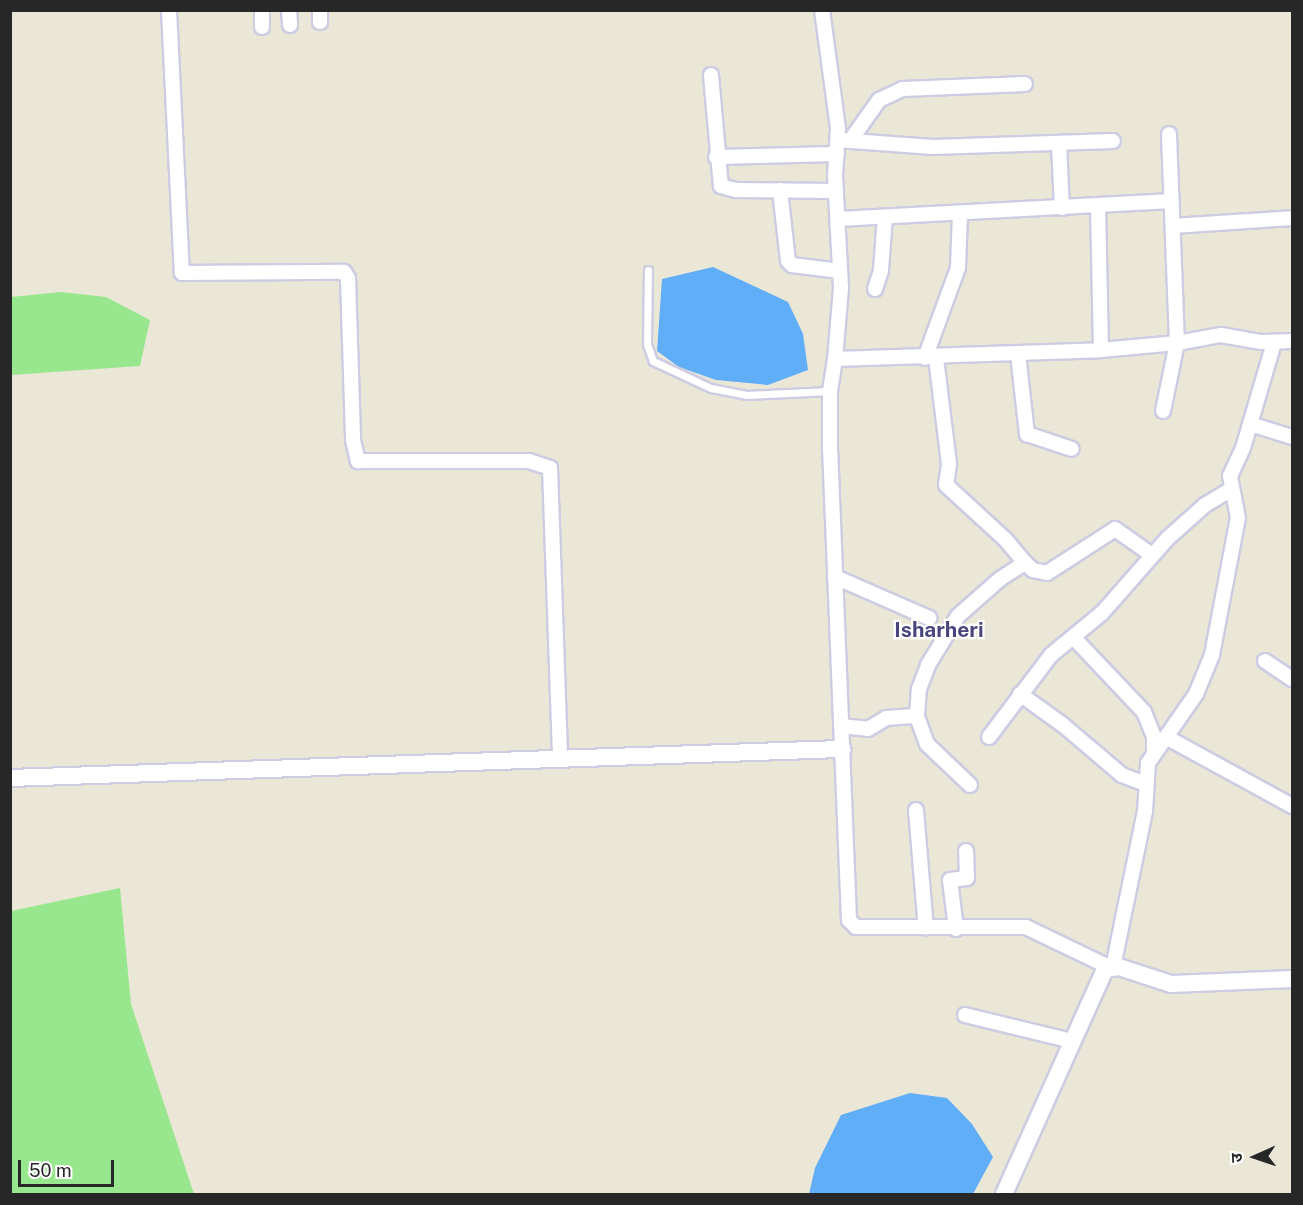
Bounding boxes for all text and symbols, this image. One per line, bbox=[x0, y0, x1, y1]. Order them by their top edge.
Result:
district label: Isharheri bbox=[894, 617, 984, 643]
north arrow bbox=[1225, 1127, 1285, 1187]
scale bar bbox=[21, 1148, 117, 1186]
text: उ bbox=[1227, 1153, 1246, 1163]
text: 50 m bbox=[29, 1160, 72, 1181]

